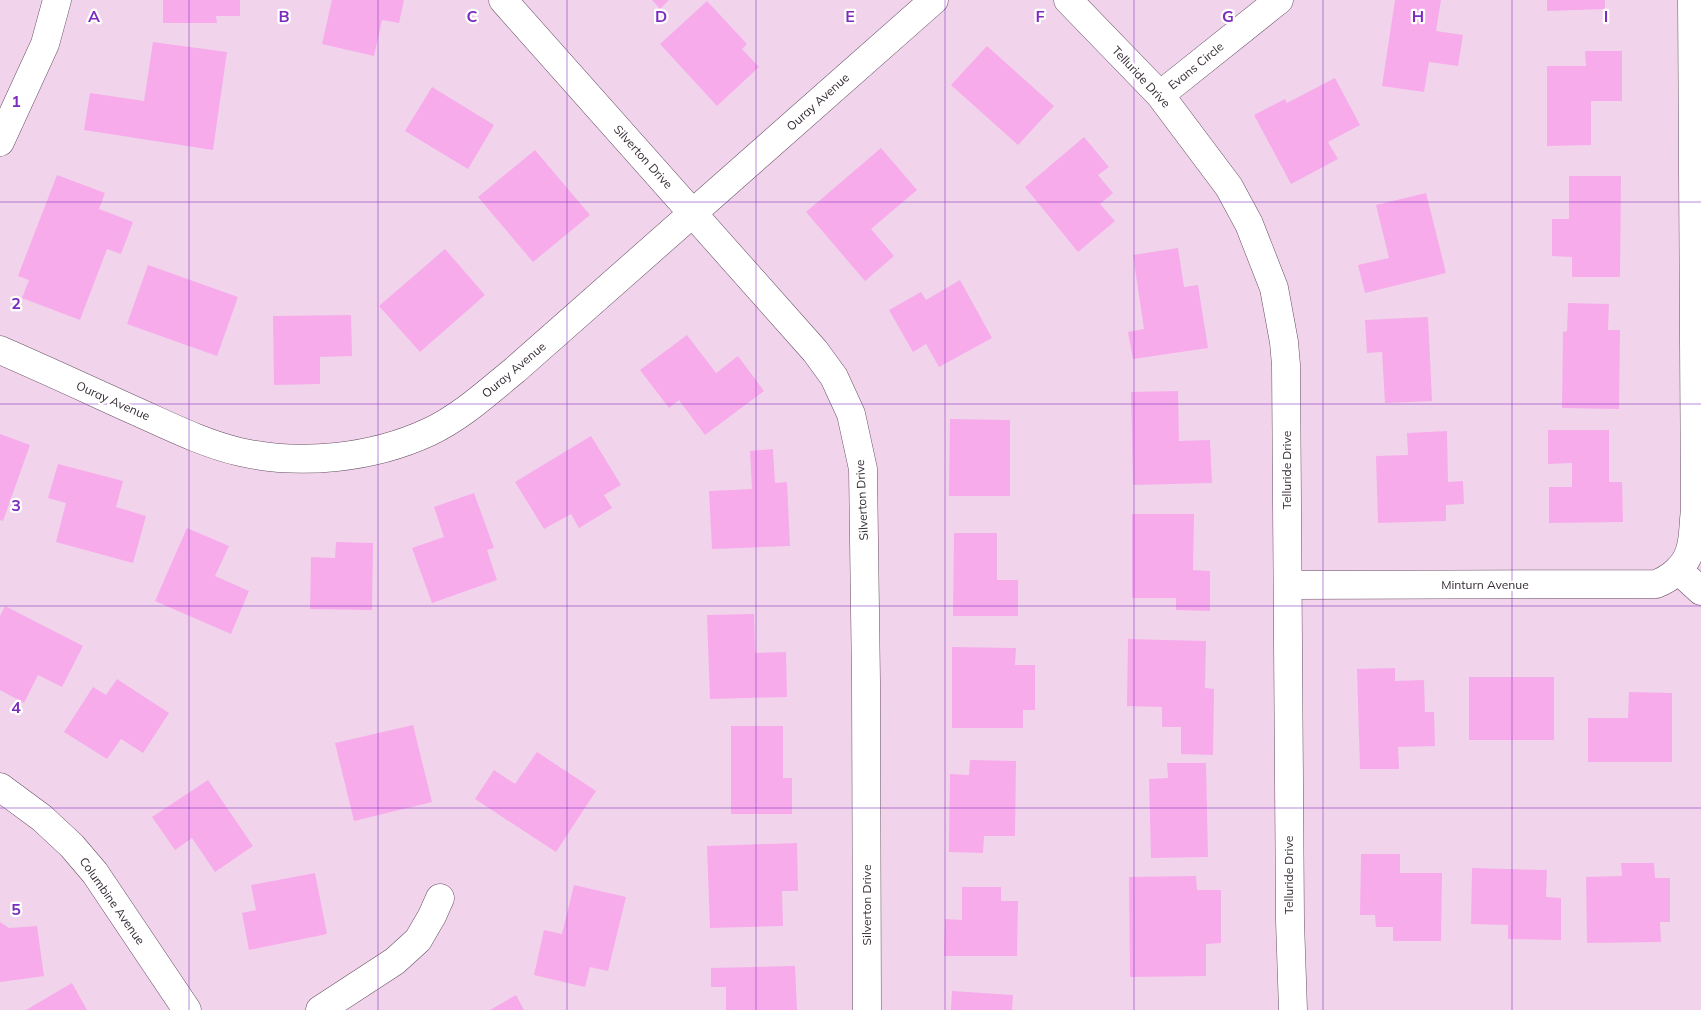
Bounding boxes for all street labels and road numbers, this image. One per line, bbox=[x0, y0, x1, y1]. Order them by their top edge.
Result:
street label: Evans Circle bbox=[1165, 39, 1227, 93]
street label: Telluride Drive bbox=[1109, 43, 1174, 111]
street label: Ouray Avenue bbox=[783, 70, 852, 134]
street label: Silverton Drive bbox=[611, 122, 676, 192]
street label: Ouray Avenue bbox=[479, 339, 549, 401]
street label: Ouray Avenue bbox=[74, 378, 152, 423]
street label: Telluride Drive bbox=[1279, 431, 1294, 509]
street label: Silverton Drive bbox=[852, 459, 871, 541]
street label: Minturn Avenue bbox=[1441, 577, 1529, 592]
street label: Telluride Drive bbox=[1281, 836, 1296, 914]
street label: Columbine Avenue bbox=[77, 854, 148, 947]
street label: Silverton Drive bbox=[859, 865, 874, 945]

